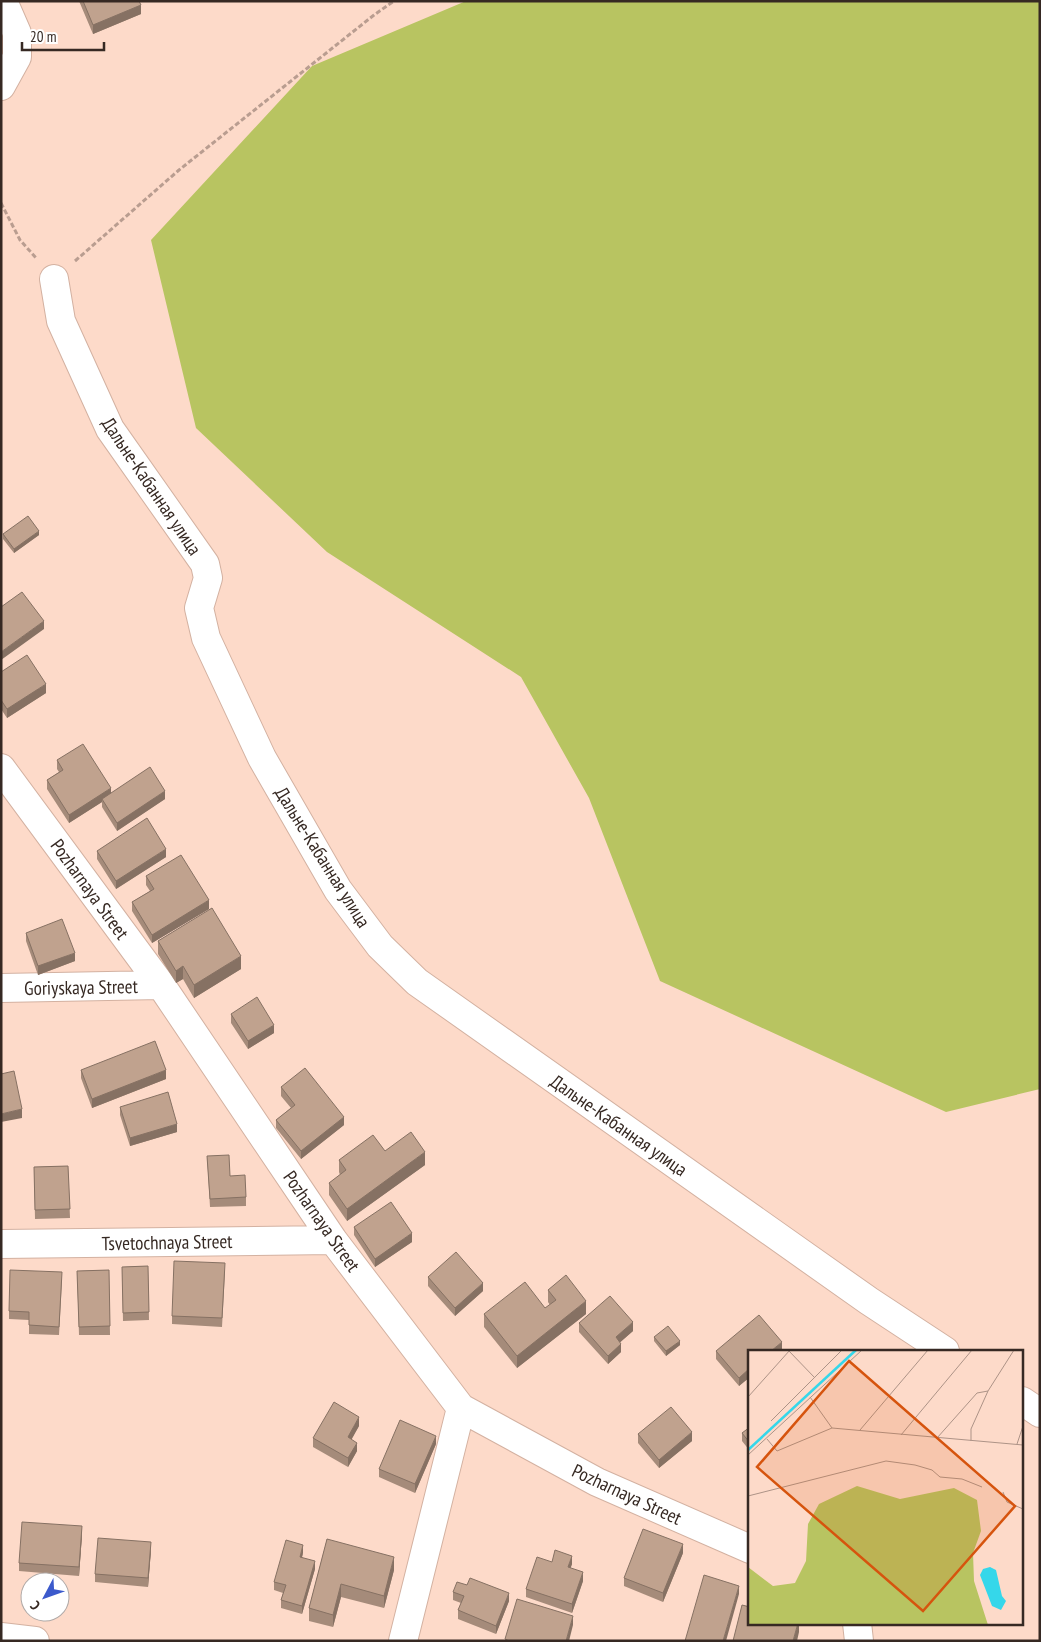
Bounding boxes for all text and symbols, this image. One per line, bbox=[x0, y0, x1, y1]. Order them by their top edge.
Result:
scale bar bbox=[22, 20, 105, 52]
text: 20 m bbox=[30, 27, 56, 46]
street label: Дальне-Кабанная улица bbox=[97, 412, 207, 560]
street label: Дальне-Кабанная улица bbox=[270, 782, 376, 932]
street label: Pozharnaya Street bbox=[46, 834, 135, 944]
street label: Goriyskaya Street bbox=[24, 974, 139, 1000]
street label: Дальне-Кабанная улица bbox=[546, 1069, 692, 1181]
street label: Pozharnaya Street bbox=[278, 1166, 366, 1277]
street label: Tsvetochnaya Street bbox=[101, 1229, 233, 1255]
inset map bbox=[748, 1350, 1024, 1624]
street label: Pozharnaya Street bbox=[568, 1458, 686, 1530]
north arrow bbox=[20, 1572, 70, 1622]
text: С bbox=[26, 1597, 44, 1614]

